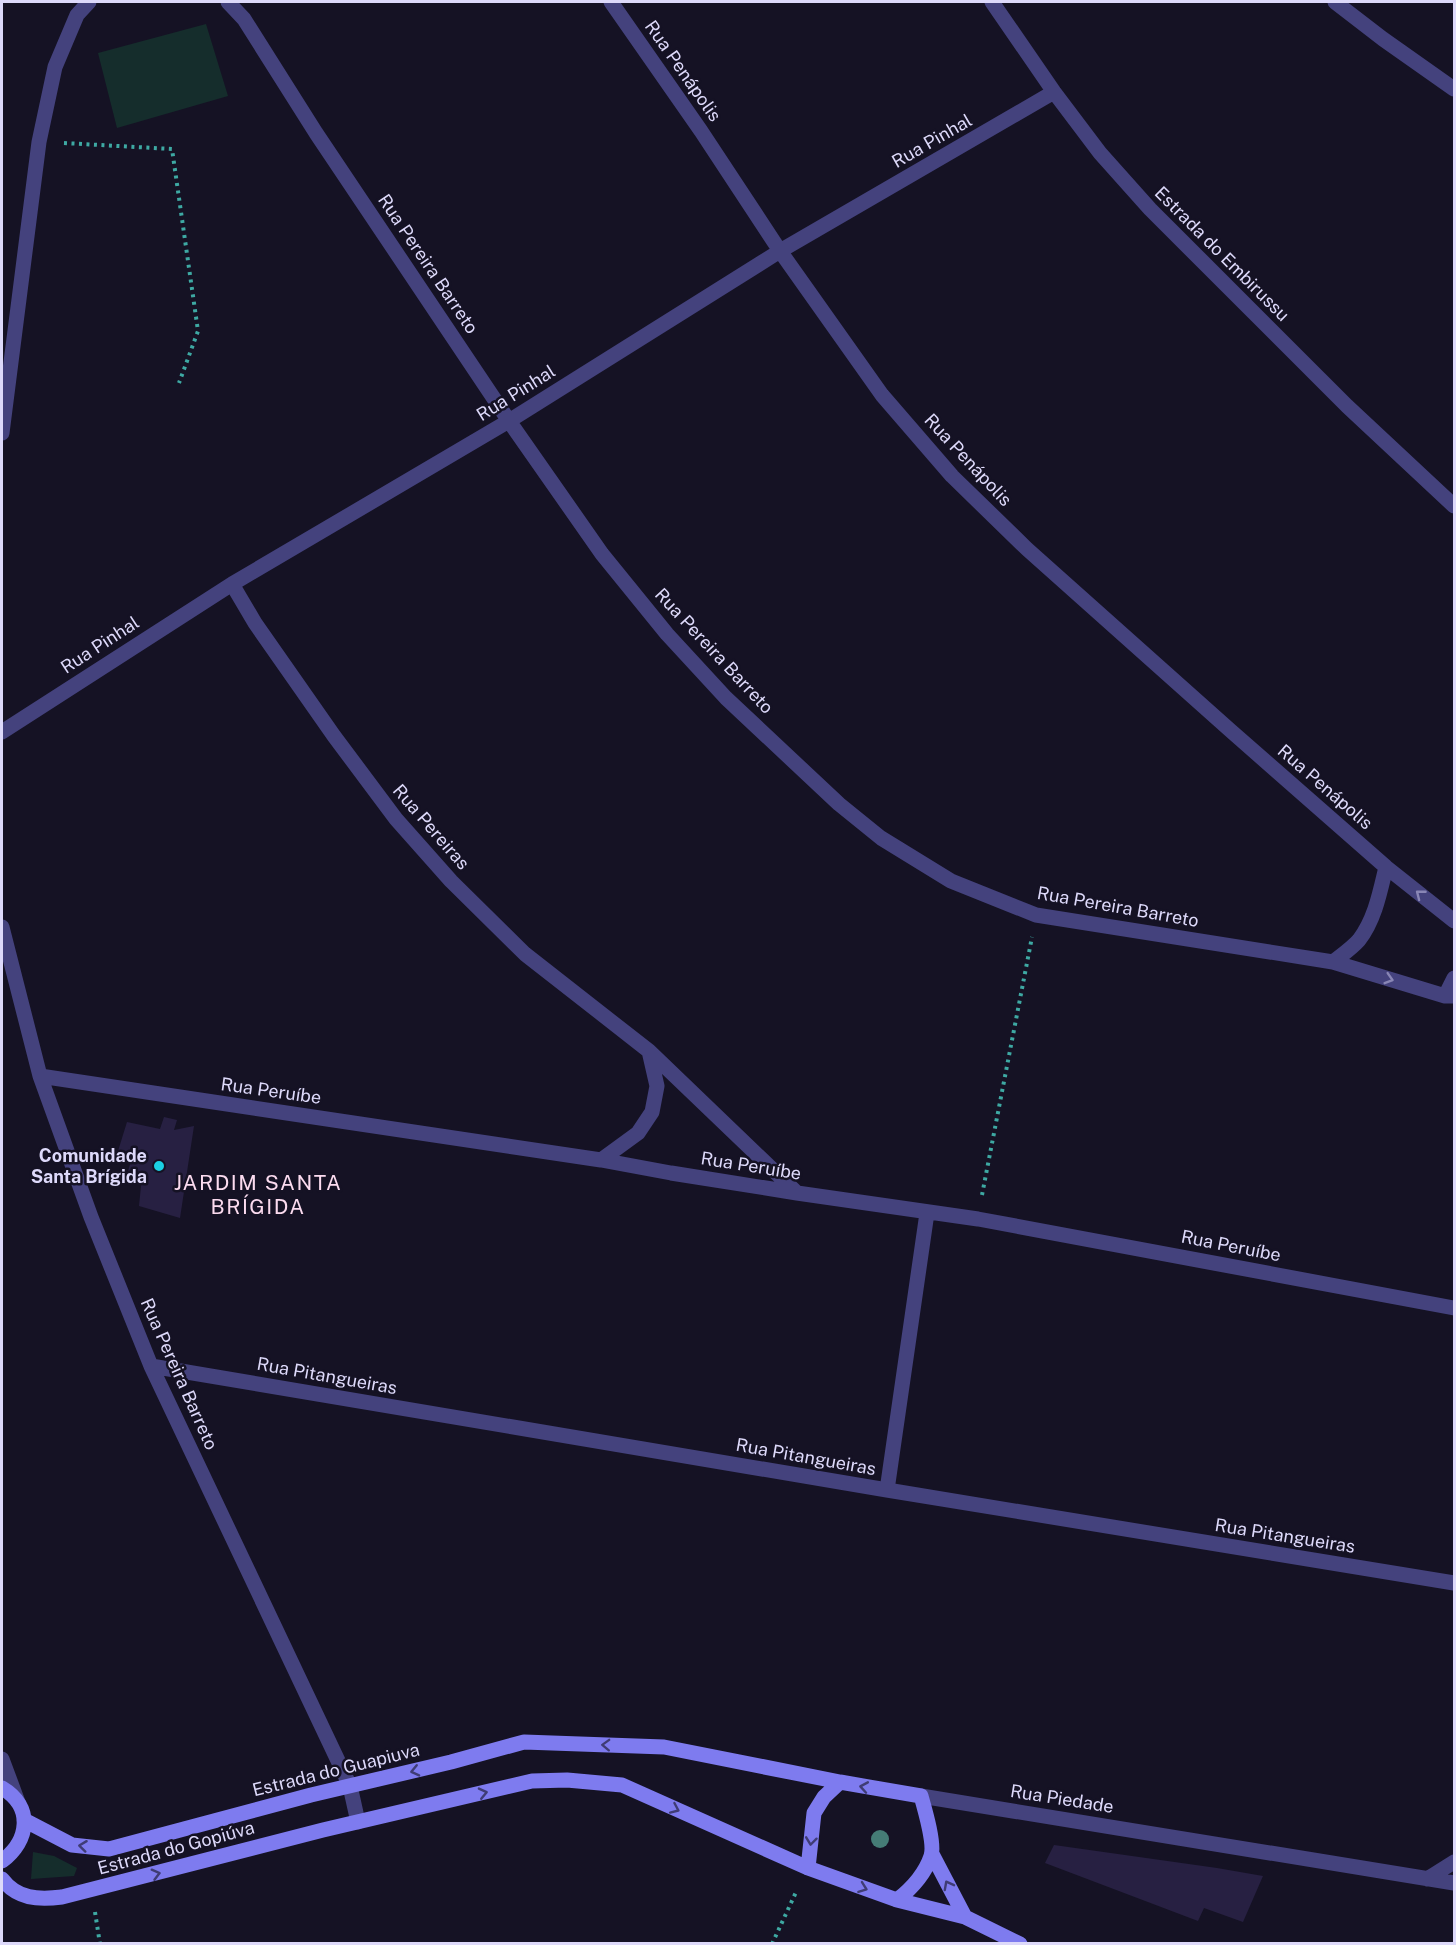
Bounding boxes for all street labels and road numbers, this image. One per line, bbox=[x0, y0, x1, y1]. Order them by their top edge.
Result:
street label: Rua Penápolis bbox=[641, 16, 726, 125]
street label: Rua Pinhal bbox=[888, 109, 976, 172]
street label: Estrada do Embirussu bbox=[1151, 182, 1294, 325]
street label: Rua Pereira Barreto bbox=[374, 190, 483, 337]
street label: Rua Pinhal bbox=[472, 360, 559, 425]
street label: Rua Penápolis bbox=[920, 409, 1016, 510]
street label: Rua Pereira Barreto bbox=[651, 584, 778, 718]
street label: Rua Pinhal bbox=[57, 612, 143, 678]
street label: Rua Penápolis bbox=[1274, 740, 1377, 833]
street label: Rua Pereiras bbox=[389, 780, 474, 873]
street label: Rua Pereira Barreto bbox=[1036, 882, 1201, 931]
street label: Rua Peruíbe bbox=[219, 1073, 323, 1108]
street label: Rua Peruíbe bbox=[699, 1147, 803, 1184]
street label: Rua Peruíbe bbox=[1179, 1226, 1283, 1265]
street label: Rua Pereira Barreto bbox=[137, 1295, 222, 1453]
street label: Rua Pitangueiras bbox=[255, 1353, 399, 1398]
street label: Rua Pitangueiras bbox=[734, 1434, 878, 1479]
street label: Rua Pitangueiras bbox=[1213, 1514, 1357, 1557]
street label: Estrada do Guapiuva bbox=[250, 1739, 422, 1800]
street label: Rua Piedade bbox=[1009, 1780, 1115, 1817]
street label: Estrada do Gopiúva bbox=[95, 1816, 257, 1879]

